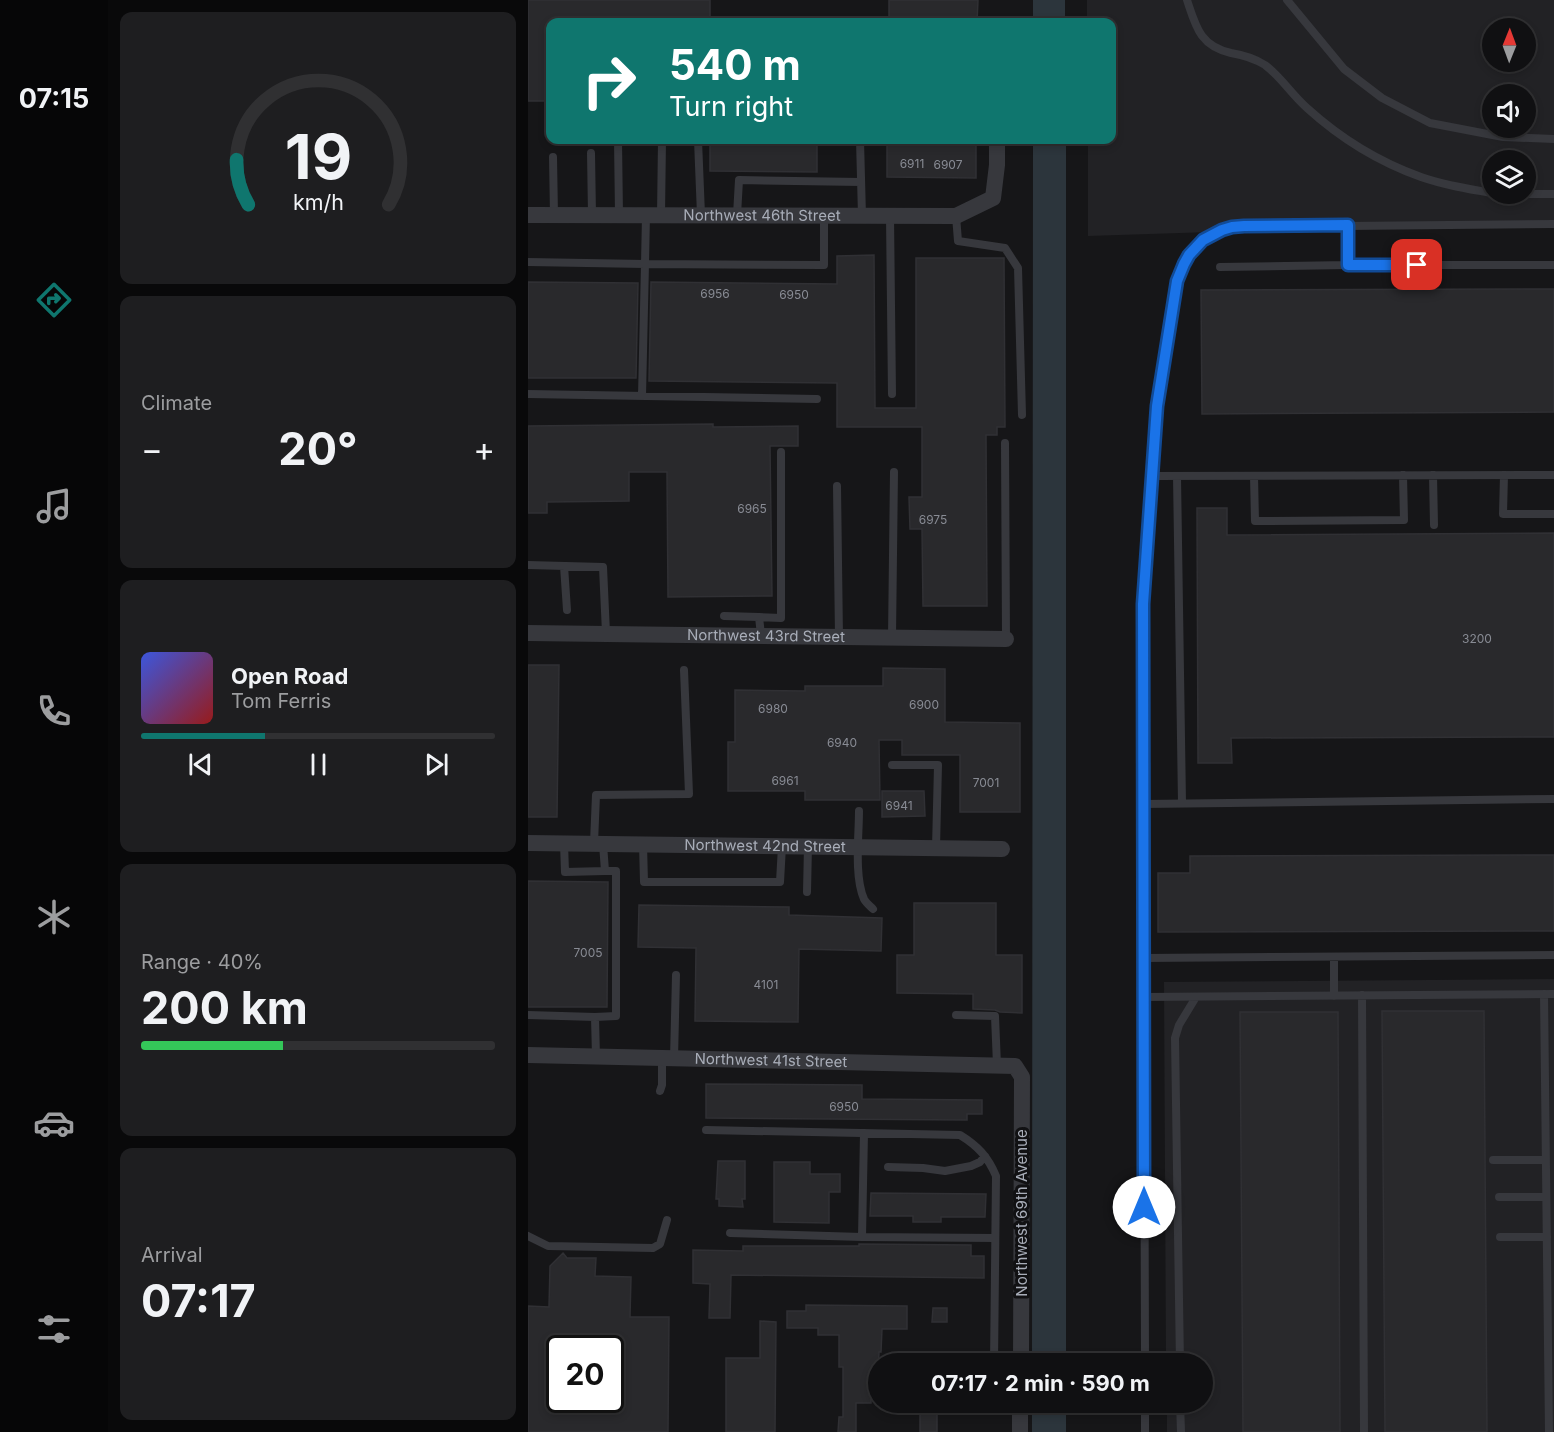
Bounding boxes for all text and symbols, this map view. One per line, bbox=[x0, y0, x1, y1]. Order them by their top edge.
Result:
north arrow bbox=[1482, 18, 1536, 72]
map controls bbox=[1482, 18, 1536, 204]
text: 540 m bbox=[669, 39, 801, 90]
icon: right bbox=[570, 42, 648, 120]
text: 07:15 bbox=[19, 82, 89, 115]
button: sound bbox=[1482, 84, 1536, 138]
text: Turn right bbox=[669, 90, 793, 123]
text: 19 bbox=[284, 119, 352, 194]
button: layers bbox=[1482, 150, 1536, 204]
house number: 6911 bbox=[900, 156, 924, 171]
house number: 6907 bbox=[933, 157, 963, 172]
text: km/h bbox=[293, 189, 343, 215]
street label: Northwest 46th Street bbox=[683, 205, 841, 225]
pin bbox=[1391, 239, 1442, 290]
icon: arrive bbox=[1400, 248, 1433, 281]
icon: directions bbox=[33, 279, 75, 321]
house number: 6956 bbox=[700, 286, 730, 301]
house number: 6950 bbox=[779, 287, 809, 302]
text: Climate bbox=[141, 391, 212, 415]
text: 20° bbox=[278, 421, 358, 476]
text: − bbox=[141, 429, 163, 469]
text: + bbox=[473, 429, 495, 469]
icon: music bbox=[33, 485, 75, 527]
house number: 6965 bbox=[737, 501, 767, 516]
house number: 6975 bbox=[919, 512, 947, 527]
street label: Northwest 43rd Street bbox=[687, 625, 845, 646]
house number: 3200 bbox=[1462, 631, 1492, 646]
text: Open Road bbox=[231, 663, 348, 689]
text: Tom Ferris bbox=[231, 689, 331, 713]
icon: phone bbox=[33, 690, 75, 732]
house number: 6900 bbox=[909, 697, 939, 712]
house number: 6980 bbox=[758, 701, 788, 716]
house number: 6940 bbox=[827, 735, 857, 750]
icon: previous bbox=[184, 748, 217, 781]
icon: pause bbox=[302, 748, 335, 781]
icon: next bbox=[420, 748, 453, 781]
house number: 6961 bbox=[771, 773, 799, 788]
house number: 7001 bbox=[973, 775, 999, 790]
house number: 6941 bbox=[885, 798, 913, 813]
street label: Northwest 42nd Street bbox=[684, 835, 846, 856]
icon: climate bbox=[33, 896, 75, 938]
house number: 7005 bbox=[573, 945, 603, 960]
text: Range · 40% bbox=[141, 950, 263, 974]
house number: 4101 bbox=[754, 977, 778, 992]
text: 200 km bbox=[141, 980, 308, 1035]
street label: Northwest 41st Street bbox=[694, 1049, 848, 1071]
house number: 6950 bbox=[829, 1099, 859, 1114]
icon: car bbox=[33, 1102, 75, 1144]
street label: Northwest 69th Avenue bbox=[1012, 1129, 1031, 1297]
position arrow bbox=[1112, 1175, 1176, 1239]
text: Arrival bbox=[141, 1243, 203, 1267]
text: 07:17 bbox=[141, 1273, 256, 1328]
icon: filters bbox=[33, 1308, 75, 1350]
speed limit sign: 20 bbox=[546, 1335, 624, 1413]
text: 07:17 · 2 min · 590 m bbox=[931, 1370, 1150, 1396]

